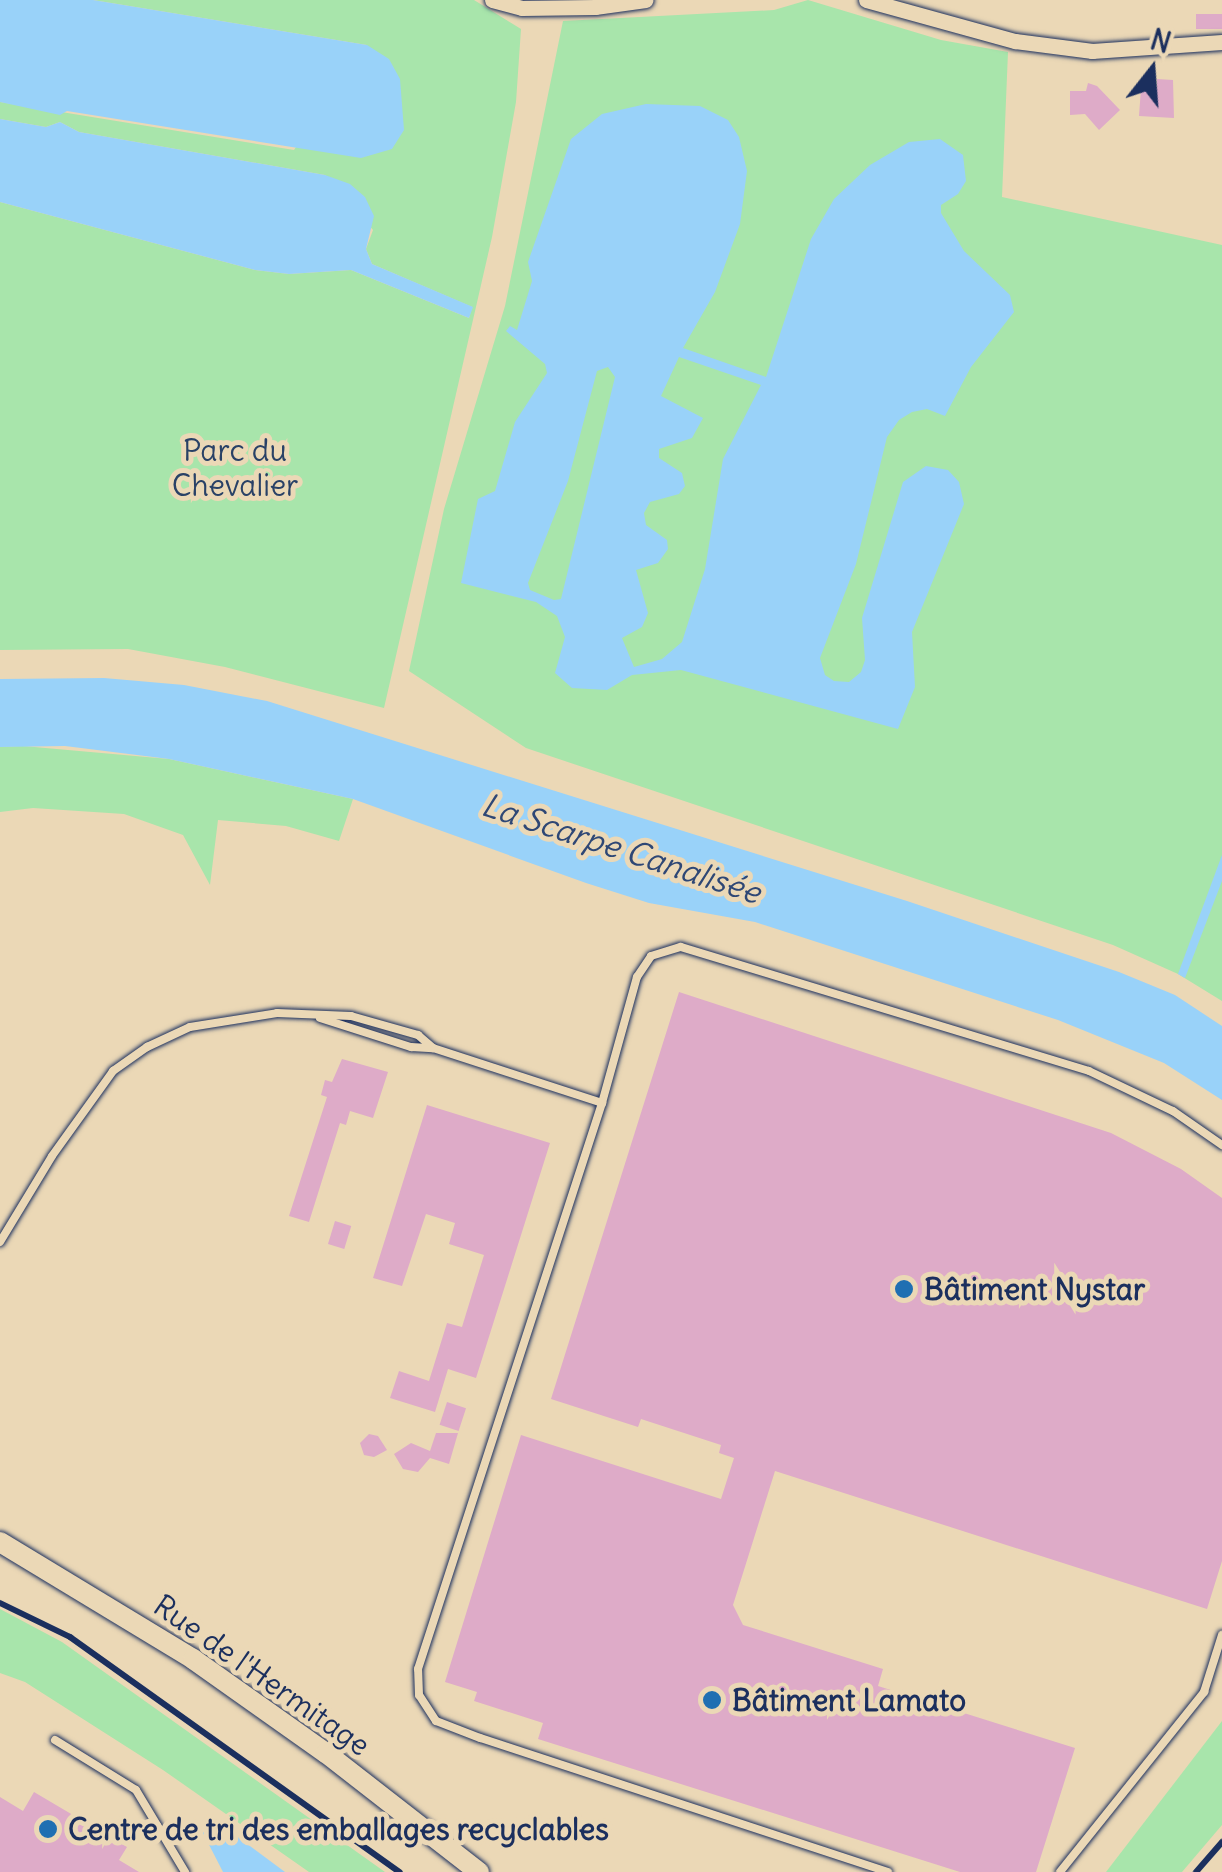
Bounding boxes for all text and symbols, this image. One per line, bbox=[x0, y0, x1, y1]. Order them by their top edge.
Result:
north arrow bbox=[1102, 20, 1202, 120]
text: N bbox=[1146, 21, 1175, 61]
park label: Parc du Chevalier bbox=[172, 432, 298, 502]
water label: La Scarpe Canalisée bbox=[477, 786, 765, 912]
place label: Bâtiment Nystar bbox=[924, 1271, 1145, 1307]
marker: Bâtiment Nystar bbox=[893, 1278, 915, 1300]
street label: Rue de l'Hermitage bbox=[147, 1587, 377, 1763]
place label: Bâtiment Lamato bbox=[732, 1682, 966, 1718]
marker: Bâtiment Lamato bbox=[701, 1689, 723, 1711]
place label: Centre de tri des emballages recyclables bbox=[68, 1811, 609, 1847]
marker: Centre de tri des emballages recyclables bbox=[37, 1818, 59, 1840]

